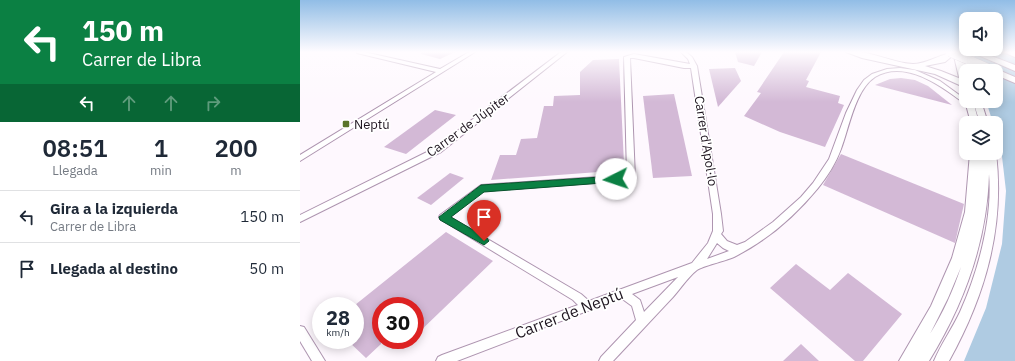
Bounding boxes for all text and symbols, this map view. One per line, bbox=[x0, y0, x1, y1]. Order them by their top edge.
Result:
text: 150 m bbox=[82, 12, 164, 49]
map controls bbox=[959, 12, 1003, 160]
button: sound bbox=[959, 12, 1003, 56]
icon: left bbox=[16, 16, 68, 68]
text: Carrer de Libra bbox=[82, 48, 201, 71]
button: search bbox=[959, 64, 1003, 108]
street label: Carrer de Júpiter bbox=[423, 89, 513, 161]
icon: left bbox=[76, 92, 98, 114]
icon: ahead bbox=[118, 92, 140, 114]
icon: ahead bbox=[160, 92, 182, 114]
icon: right bbox=[202, 92, 224, 114]
street label: Carrer d'Apol·lo bbox=[690, 95, 722, 187]
place label: Neptú bbox=[354, 116, 390, 133]
button: layers bbox=[959, 116, 1003, 160]
marker: Neptú bbox=[341, 119, 351, 129]
text: 08:51 bbox=[42, 132, 108, 164]
text: 1 bbox=[154, 132, 168, 164]
text: 200 bbox=[214, 132, 258, 164]
position arrow bbox=[595, 158, 637, 200]
text: Llegada bbox=[52, 162, 98, 179]
text: min bbox=[150, 162, 172, 179]
text: m bbox=[230, 162, 242, 179]
text: Gira a la izquierda bbox=[50, 199, 178, 218]
pin bbox=[467, 200, 501, 241]
icon: left bbox=[16, 206, 38, 228]
icon: arrive bbox=[473, 206, 495, 228]
text: 150 m bbox=[240, 207, 284, 226]
text: Carrer de Libra bbox=[50, 218, 136, 235]
icon: arrive bbox=[16, 258, 38, 280]
text: Llegada al destino bbox=[50, 259, 178, 278]
text: 50 m bbox=[249, 259, 284, 278]
street label: Carrer de Neptú bbox=[512, 283, 626, 343]
speed limit sign: 30 bbox=[372, 297, 424, 349]
text: 28 bbox=[326, 304, 350, 331]
text: km/h bbox=[326, 326, 350, 339]

